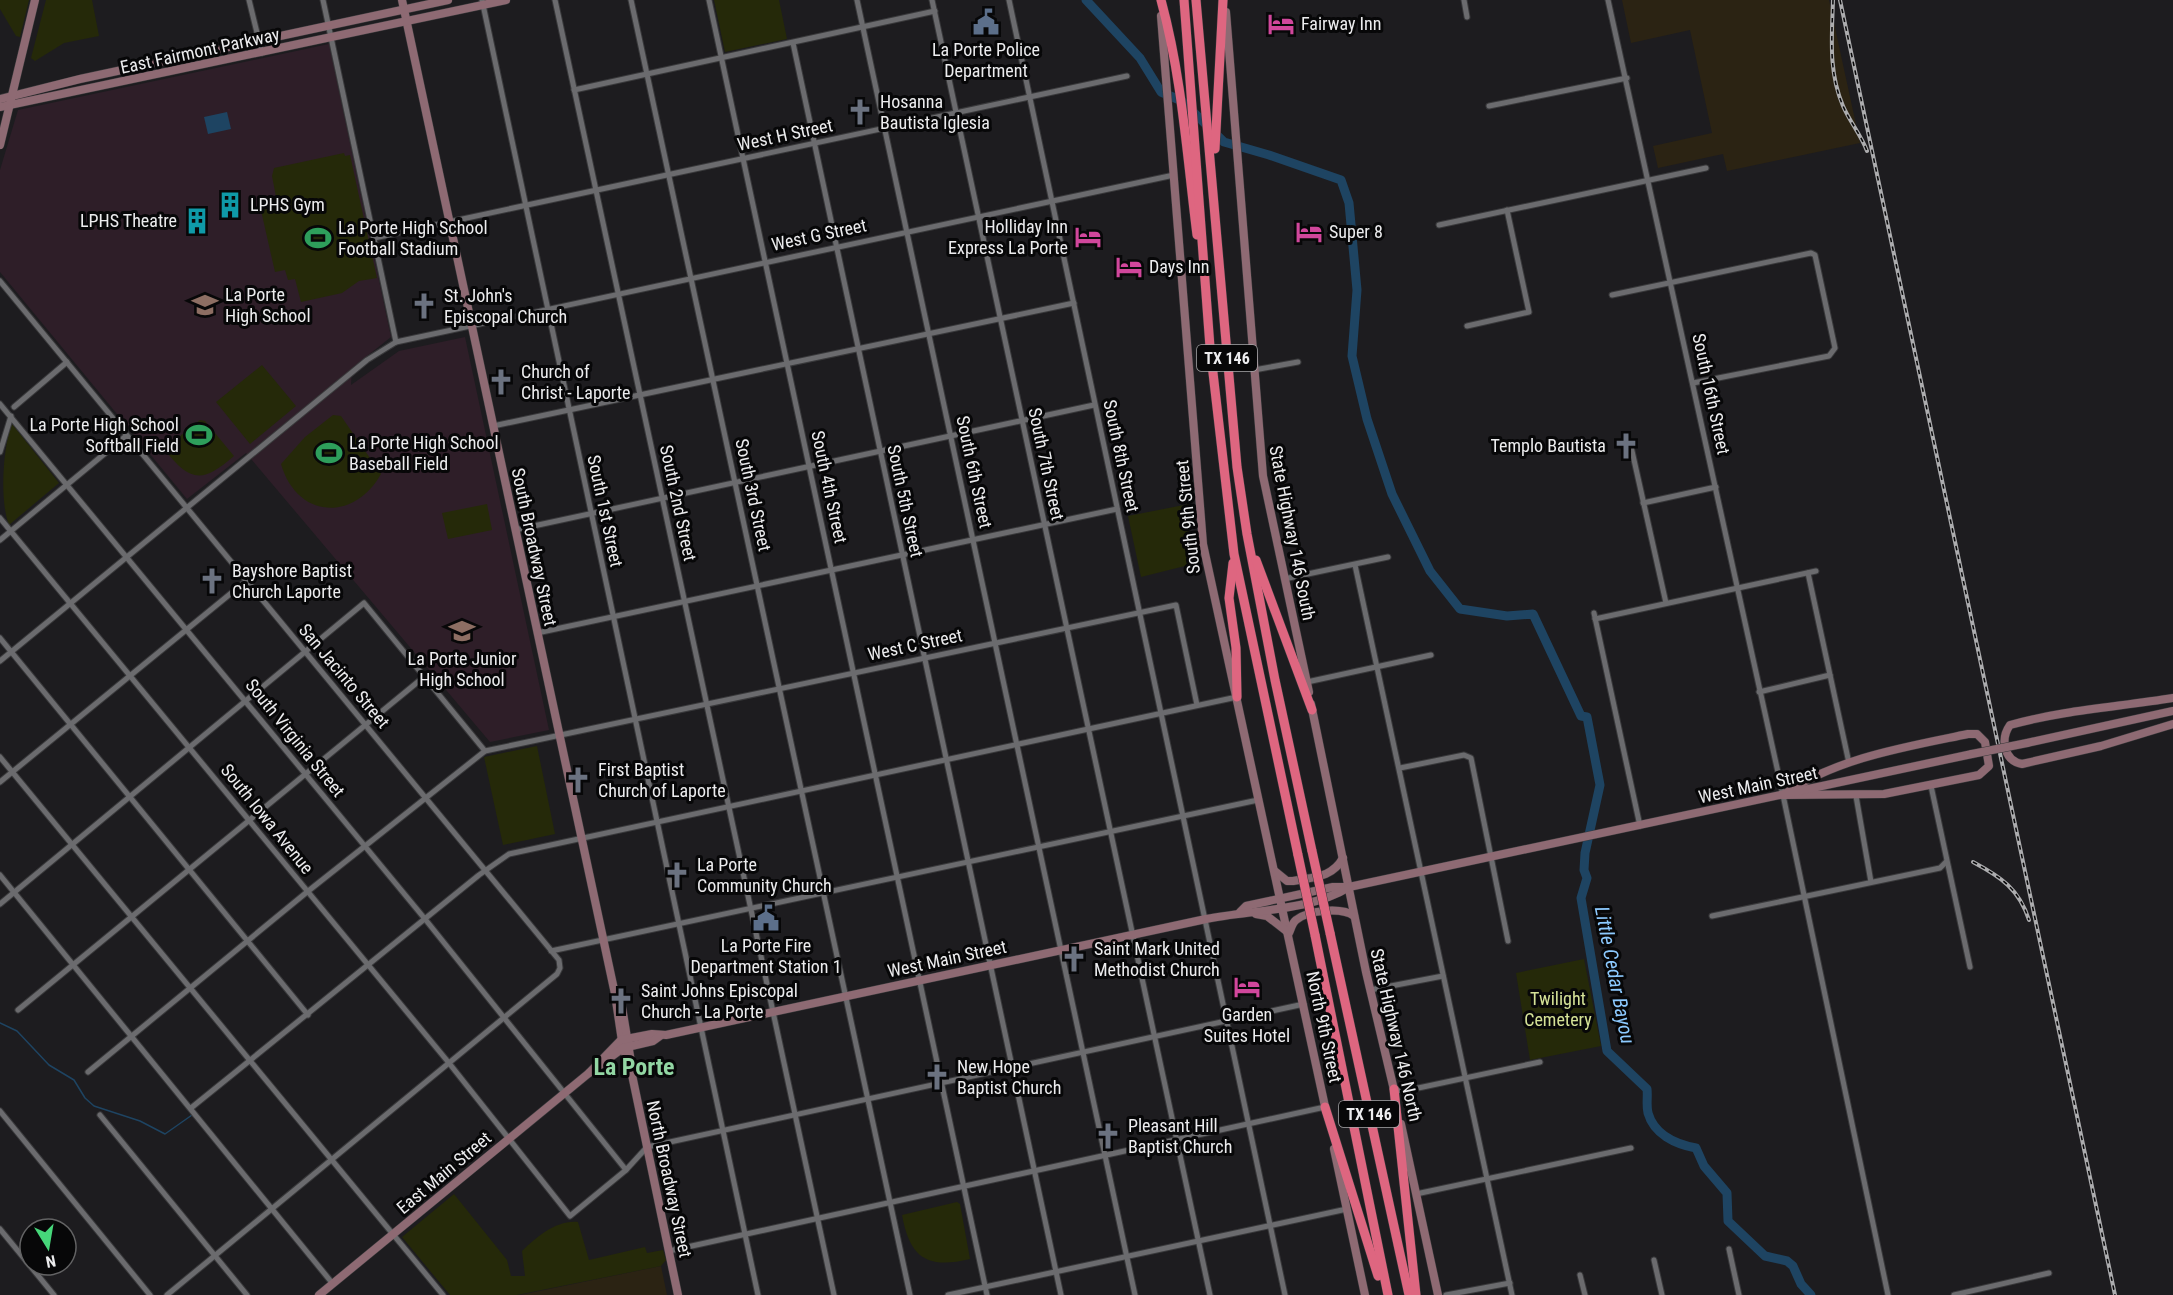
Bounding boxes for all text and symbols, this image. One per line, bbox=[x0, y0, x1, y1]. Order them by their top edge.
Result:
public building icon: La Porte Police Department bbox=[971, 7, 1001, 37]
hotel icon: Fairway Inn bbox=[1266, 9, 1296, 39]
place label: Fairway Inn bbox=[1301, 13, 1382, 34]
street label: East Fairmont Parkway bbox=[118, 23, 282, 78]
place label: La Porte Police Department bbox=[932, 39, 1040, 81]
place label: Hosanna Bautista Iglesia bbox=[880, 91, 990, 133]
church icon: Hosanna Bautista Iglesia bbox=[845, 97, 875, 127]
street label: West H Street bbox=[735, 114, 835, 155]
building icon: LPHS Gym bbox=[215, 190, 245, 220]
place label: LPHS Gym bbox=[250, 194, 325, 215]
building icon: LPHS Theatre bbox=[182, 206, 212, 236]
place label: LPHS Theatre bbox=[80, 210, 177, 231]
street label: West G Street bbox=[770, 214, 868, 255]
place label: Holliday Inn Express La Porte bbox=[948, 216, 1068, 258]
place label: La Porte High School Football Stadium bbox=[338, 217, 488, 259]
hotel icon: Super 8 bbox=[1294, 217, 1324, 247]
place label: Super 8 bbox=[1329, 221, 1383, 242]
hotel icon: Holliday Inn Express La Porte bbox=[1073, 222, 1103, 252]
sports icon: La Porte High School Football Stadium bbox=[303, 223, 333, 253]
hotel icon: Days Inn bbox=[1114, 252, 1144, 282]
place label: Days Inn bbox=[1149, 256, 1210, 277]
place label: La Porte High School bbox=[225, 284, 311, 326]
place label: St. John's Episcopal Church bbox=[444, 285, 567, 327]
school or university icon: La Porte High School bbox=[190, 290, 220, 320]
church icon: St. John's Episcopal Church bbox=[409, 291, 439, 321]
street label: South 16th Street bbox=[1688, 331, 1735, 456]
road number: TX 146 bbox=[1197, 345, 1257, 371]
place label: Church of Christ - Laporte bbox=[521, 361, 631, 403]
church icon: Church of Christ - Laporte bbox=[486, 367, 516, 397]
street label: South 8th Street bbox=[1099, 398, 1144, 514]
street label: South 7th Street bbox=[1024, 406, 1069, 522]
place label: La Porte High School Softball Field bbox=[29, 414, 179, 456]
street label: South 6th Street bbox=[952, 414, 997, 530]
sports icon: La Porte High School Softball Field bbox=[184, 420, 214, 450]
street label: South 4th Street bbox=[807, 429, 852, 545]
church icon: Templo Bautista bbox=[1611, 431, 1641, 461]
place label: La Porte High School Baseball Field bbox=[349, 432, 499, 474]
place label: Templo Bautista bbox=[1491, 435, 1606, 456]
street label: South 3rd Street bbox=[731, 437, 776, 553]
sports icon: La Porte High School Baseball Field bbox=[314, 438, 344, 468]
street label: South 2nd Street bbox=[656, 443, 701, 563]
street label: South 5th Street bbox=[883, 443, 928, 559]
street label: State Highway 146 South bbox=[1265, 444, 1320, 622]
street label: South 1st Street bbox=[583, 453, 628, 569]
street label: South 9th Street bbox=[1171, 459, 1204, 575]
street label: South Broadway Street bbox=[507, 466, 561, 628]
place label: Bayshore Baptist Church Laporte bbox=[232, 560, 352, 602]
church icon: Bayshore Baptist Church Laporte bbox=[197, 566, 227, 596]
school or university icon: La Porte Junior High School bbox=[447, 616, 477, 646]
street label: San Jacinto Street bbox=[295, 619, 394, 732]
street label: West C Street bbox=[866, 624, 964, 665]
place label: La Porte Junior High School bbox=[408, 648, 517, 690]
street label: South Virginia Street bbox=[241, 675, 349, 801]
place label: First Baptist Church of Laporte bbox=[598, 759, 726, 801]
street label: South Iowa Avenue bbox=[217, 760, 318, 878]
street label: West Main Street bbox=[1697, 762, 1819, 807]
church icon: First Baptist Church of Laporte bbox=[563, 765, 593, 795]
place label: La Porte Community Church bbox=[697, 854, 832, 896]
church icon: La Porte Community Church bbox=[662, 860, 692, 890]
public building icon: La Porte Fire Department Station 1 bbox=[751, 903, 781, 933]
water label: Little Cedar Bayou bbox=[1590, 904, 1640, 1046]
place label: La Porte Fire Department Station 1 bbox=[690, 935, 842, 977]
street label: West Main Street bbox=[886, 936, 1008, 981]
place label: Saint Mark United Methodist Church bbox=[1094, 938, 1220, 980]
church icon: Saint Mark United Methodist Church bbox=[1059, 944, 1089, 974]
street label: State Highway 146 North bbox=[1366, 946, 1427, 1123]
street label: North 9th Street bbox=[1302, 969, 1347, 1085]
hotel icon: Garden Suites Hotel bbox=[1232, 972, 1262, 1002]
place label: Saint Johns Episcopal Church - La Porte bbox=[641, 980, 798, 1022]
church icon: Saint Johns Episcopal Church - La Porte bbox=[606, 986, 636, 1016]
park label: Twilight Cemetery bbox=[1524, 988, 1592, 1030]
place label: Garden Suites Hotel bbox=[1204, 1004, 1290, 1046]
district label: La Porte bbox=[593, 1053, 675, 1081]
place label: New Hope Baptist Church bbox=[957, 1056, 1061, 1098]
church icon: New Hope Baptist Church bbox=[922, 1062, 952, 1092]
street label: North Broadway Street bbox=[643, 1098, 696, 1259]
road number: TX 146 bbox=[1339, 1101, 1399, 1127]
place label: Pleasant Hill Baptist Church bbox=[1128, 1115, 1232, 1157]
church icon: Pleasant Hill Baptist Church bbox=[1093, 1121, 1123, 1151]
street label: East Main Street bbox=[392, 1127, 495, 1218]
north arrow bbox=[18, 1217, 78, 1277]
text: N bbox=[44, 1251, 57, 1271]

